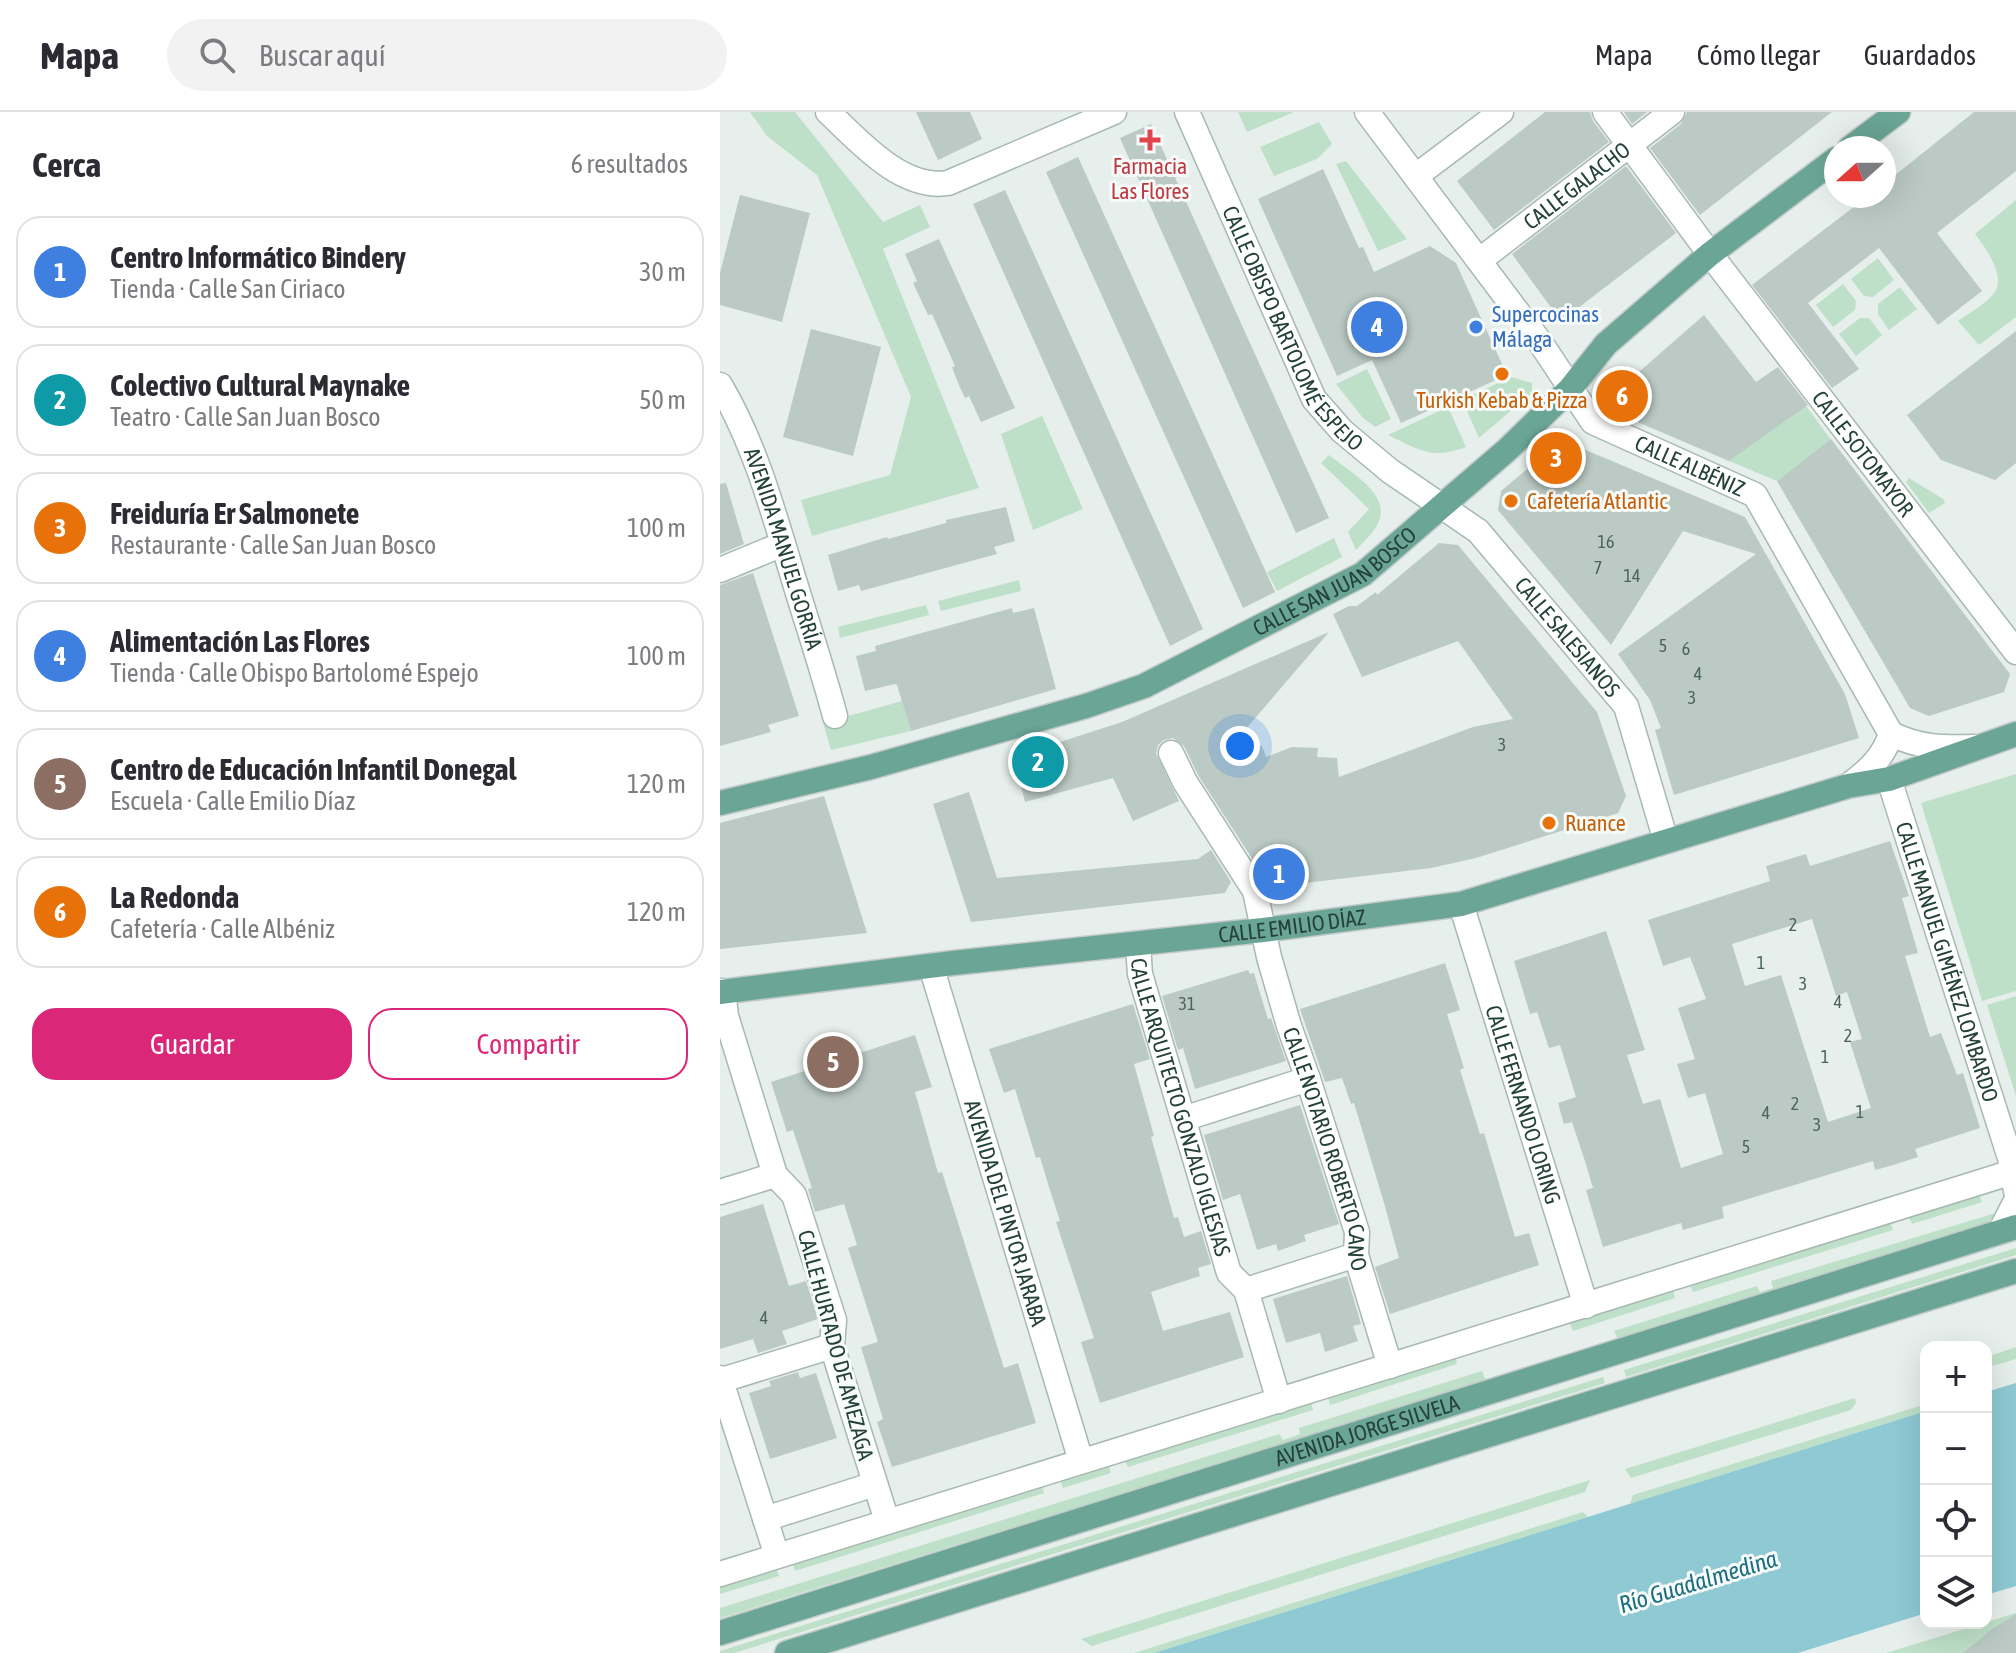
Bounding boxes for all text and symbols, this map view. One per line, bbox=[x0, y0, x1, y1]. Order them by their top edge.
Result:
search box bbox=[167, 19, 727, 91]
icon: search bbox=[195, 33, 239, 77]
text: Mapa bbox=[40, 34, 119, 77]
text: Buscar aquí bbox=[259, 38, 386, 72]
text: Mapa bbox=[1595, 39, 1653, 71]
text: Cómo llegar bbox=[1697, 39, 1820, 71]
text: Guardados bbox=[1864, 39, 1976, 71]
marker: Farmacia Las Flores bbox=[1141, 131, 1159, 149]
street label: CALLE GALACHO bbox=[1518, 136, 1635, 235]
north arrow bbox=[1824, 136, 1896, 208]
text: Cerca bbox=[32, 145, 101, 184]
text: 6 resultados bbox=[571, 149, 688, 179]
place label: Farmacia Las Flores bbox=[1111, 153, 1190, 204]
street label: CALLE OBISPO BARTOLOMÉ ESPEJO bbox=[1217, 202, 1368, 456]
text: Centro Informático Bindery bbox=[110, 240, 406, 274]
text: 1 bbox=[54, 257, 66, 287]
text: 30 m bbox=[639, 257, 686, 287]
text: Tienda · Calle San Ciriaco bbox=[110, 274, 346, 304]
pin: 4 bbox=[1351, 297, 1403, 357]
place label: Supercocinas Málaga bbox=[1492, 301, 1599, 352]
marker: Supercocinas Málaga bbox=[1467, 318, 1485, 336]
marker: Turkish Kebab & Pizza bbox=[1493, 365, 1511, 383]
pin: 6 bbox=[1596, 366, 1648, 426]
text: Colectivo Cultural Maynake bbox=[110, 368, 410, 402]
text: 2 bbox=[54, 385, 66, 415]
text: 50 m bbox=[639, 385, 686, 415]
street label: CALLE SOTOMAYOR bbox=[1807, 385, 1920, 521]
place label: Turkish Kebab & Pizza bbox=[1416, 387, 1588, 413]
text: Teatro · Calle San Juan Bosco bbox=[110, 402, 380, 432]
pin: 3 bbox=[1530, 428, 1582, 488]
street label: CALLE ALBÉNIZ bbox=[1631, 430, 1749, 502]
street label: AVENIDA MANUEL GORRÍA bbox=[739, 444, 828, 653]
place label: Cafetería Atlantic bbox=[1527, 488, 1668, 514]
marker: Cafetería Atlantic bbox=[1502, 492, 1520, 510]
text: Freiduría Er Salmonete bbox=[110, 496, 359, 530]
text: 3 bbox=[54, 513, 66, 543]
text: 100 m bbox=[627, 513, 686, 543]
street label: CALLE SAN JUAN BOSCO bbox=[1248, 521, 1421, 641]
text: Restaurante · Calle San Juan Bosco bbox=[110, 530, 436, 560]
house number: 16 bbox=[1598, 531, 1614, 552]
house number: 7 bbox=[1594, 557, 1602, 578]
house number: 14 bbox=[1624, 565, 1640, 586]
street label: CALLE SALESIANOS bbox=[1510, 572, 1625, 702]
text: Alimentación Las Flores bbox=[110, 624, 370, 658]
house number: 5 bbox=[1659, 635, 1667, 656]
house number: 6 bbox=[1682, 638, 1690, 659]
text: 4 bbox=[54, 641, 66, 671]
text: 100 m bbox=[627, 641, 686, 671]
text: Tienda · Calle Obispo Bartolomé Espejo bbox=[110, 658, 479, 688]
house number: 4 bbox=[1694, 663, 1702, 684]
house number: 3 bbox=[1688, 687, 1696, 708]
your location bbox=[1220, 726, 1260, 766]
pin: 2 bbox=[1012, 732, 1064, 792]
house number: 3 bbox=[1498, 734, 1506, 755]
text: Centro de Educación Infantil Donegal bbox=[110, 752, 516, 786]
text: 5 bbox=[54, 769, 66, 799]
text: 120 m bbox=[627, 769, 686, 799]
text: Escuela · Calle Emilio Díaz bbox=[110, 786, 355, 816]
place label: Ruance bbox=[1565, 810, 1626, 836]
marker: Ruance bbox=[1540, 814, 1558, 832]
street label: CALLE MANUEL GIMÉNEZ LOMBARDO bbox=[1891, 819, 2004, 1105]
pin: 1 bbox=[1253, 844, 1305, 904]
text: La Redonda bbox=[110, 880, 239, 914]
text: 6 bbox=[54, 897, 66, 927]
text: 120 m bbox=[627, 897, 686, 927]
street label: CALLE EMILIO DÍAZ bbox=[1217, 904, 1368, 948]
text: Cafetería · Calle Albéniz bbox=[110, 914, 335, 944]
house number: 2 bbox=[1789, 914, 1797, 935]
house number: 1 bbox=[1757, 952, 1765, 973]
street label: CALLE ARQUITECTO GONZALO IGLESIAS bbox=[1126, 957, 1236, 1259]
house number: 3 bbox=[1799, 973, 1807, 994]
house number: 4 bbox=[1834, 991, 1842, 1012]
house number: 31 bbox=[1179, 993, 1195, 1014]
street label: CALLE FERNANDO LORING bbox=[1480, 1002, 1566, 1207]
button: Guardar bbox=[32, 1008, 352, 1080]
button: Compartir bbox=[368, 1008, 688, 1080]
street label: CALLE NOTARIO ROBERTO CANO bbox=[1277, 1024, 1373, 1274]
house number: 2 bbox=[1844, 1025, 1852, 1046]
pin: 5 bbox=[807, 1032, 859, 1092]
house number: 1 bbox=[1821, 1046, 1829, 1067]
house number: 2 bbox=[1791, 1093, 1799, 1114]
street label: AVENIDA DEL PINTOR JARABA bbox=[959, 1097, 1052, 1329]
house number: 1 bbox=[1856, 1101, 1864, 1122]
house number: 4 bbox=[1762, 1102, 1770, 1123]
house number: 3 bbox=[1813, 1114, 1821, 1135]
house number: 5 bbox=[1742, 1136, 1750, 1157]
street label: CALLE HURTADO DE AMEZAGA bbox=[793, 1227, 879, 1463]
house number: 4 bbox=[760, 1307, 768, 1328]
map controls bbox=[1920, 1341, 1992, 1629]
button: + bbox=[1920, 1341, 1992, 1413]
street label: AVENIDA JORGE SILVELA bbox=[1272, 1389, 1463, 1471]
button: − bbox=[1920, 1413, 1992, 1485]
button: locate bbox=[1920, 1485, 1992, 1557]
water label: Río Guadalmedina bbox=[1616, 1545, 1780, 1618]
button: layers bbox=[1920, 1557, 1992, 1629]

